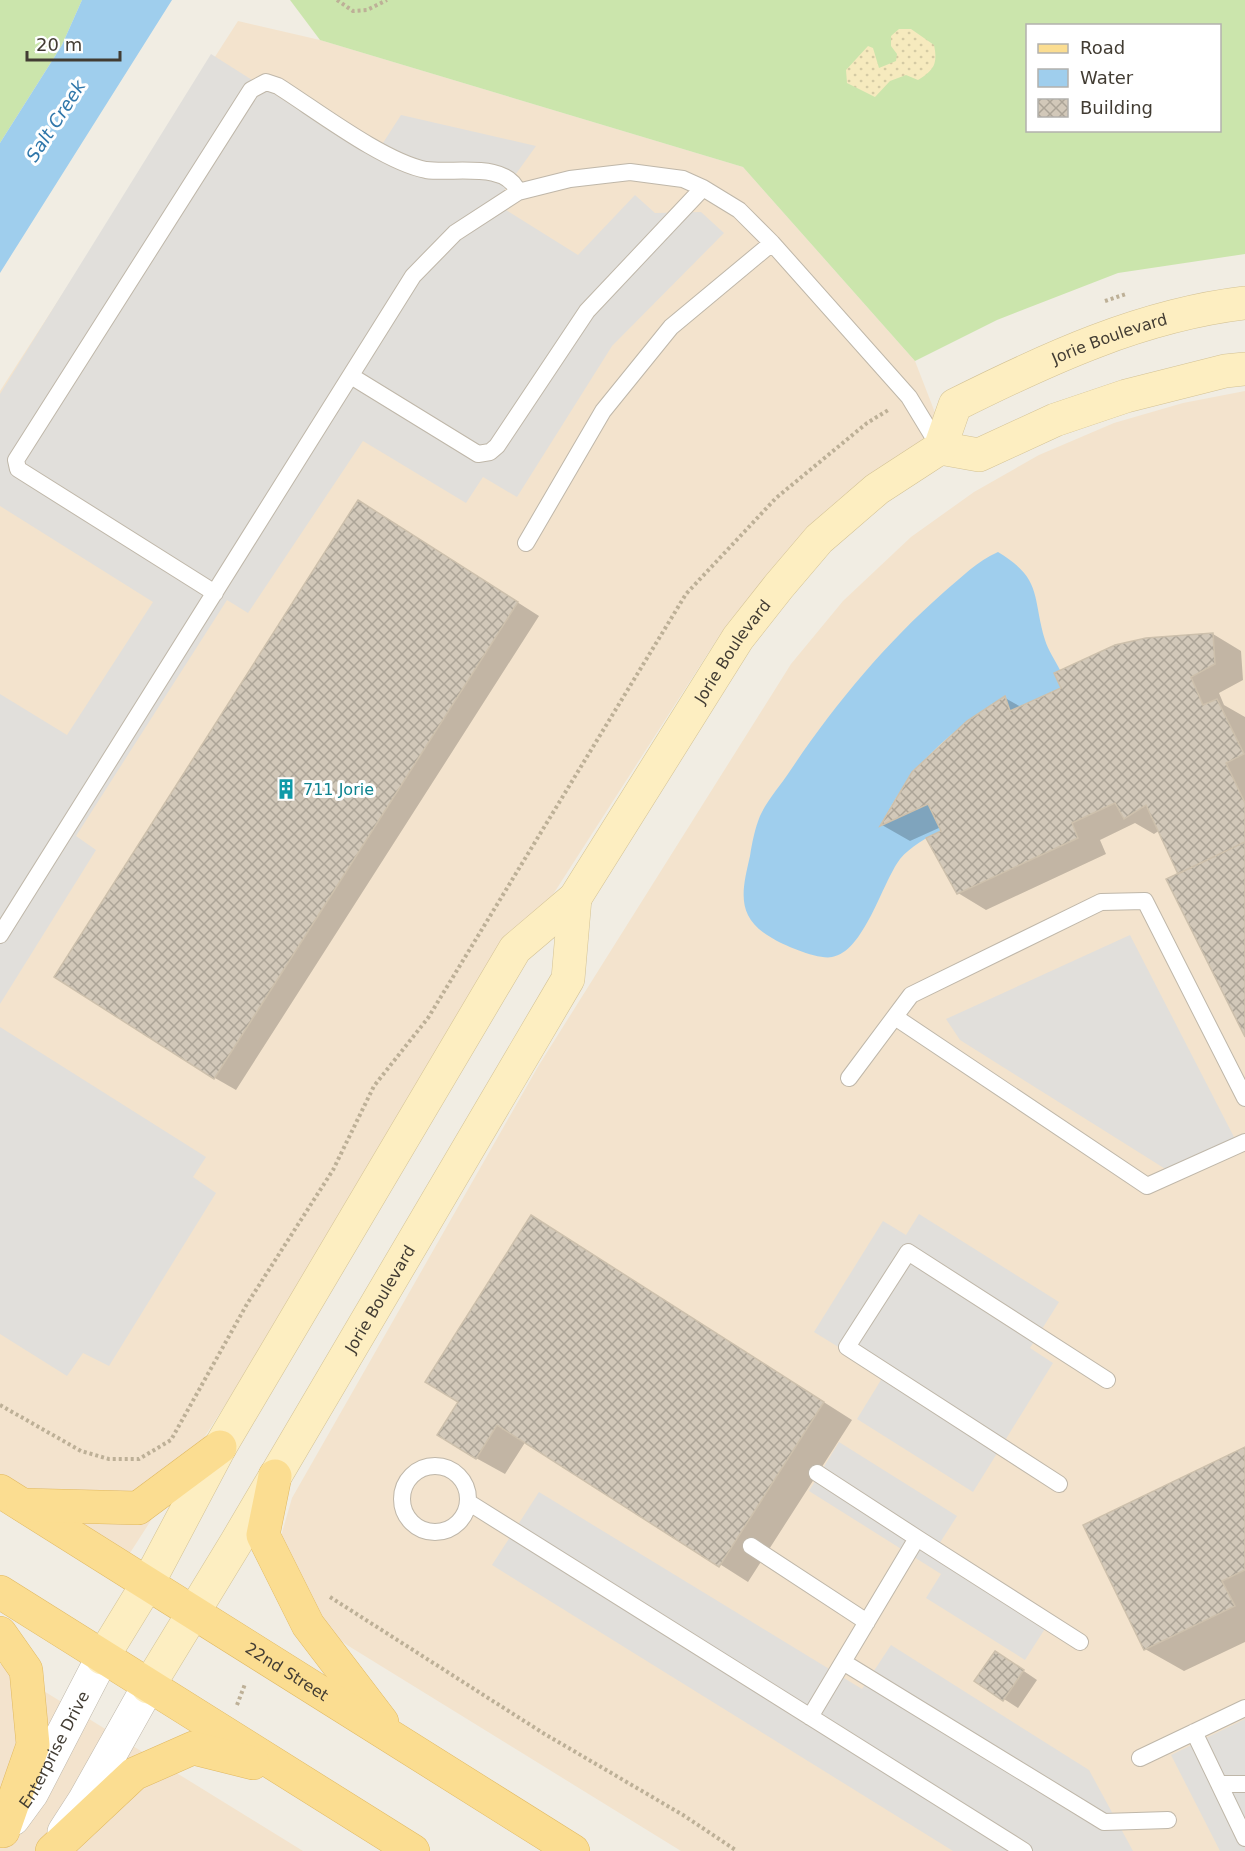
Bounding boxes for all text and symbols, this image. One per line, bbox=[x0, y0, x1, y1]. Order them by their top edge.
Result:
scale bar bbox=[27, 24, 120, 62]
legend bbox=[1026, 24, 1221, 132]
text: 20 m bbox=[36, 34, 82, 55]
text: Road bbox=[1080, 37, 1125, 58]
text: Water bbox=[1080, 67, 1134, 88]
water label: Salt Creek bbox=[22, 75, 91, 165]
text: Building bbox=[1080, 97, 1153, 118]
street label: Jorie Boulevard bbox=[1048, 309, 1169, 369]
street label: Jorie Boulevard bbox=[690, 596, 775, 708]
building icon: 711 Jorie bbox=[274, 777, 298, 801]
place label: 711 Jorie bbox=[303, 780, 374, 799]
street label: Jorie Boulevard bbox=[341, 1242, 419, 1357]
street label: 22nd Street bbox=[242, 1639, 332, 1705]
street label: Enterprise Drive bbox=[15, 1688, 93, 1812]

